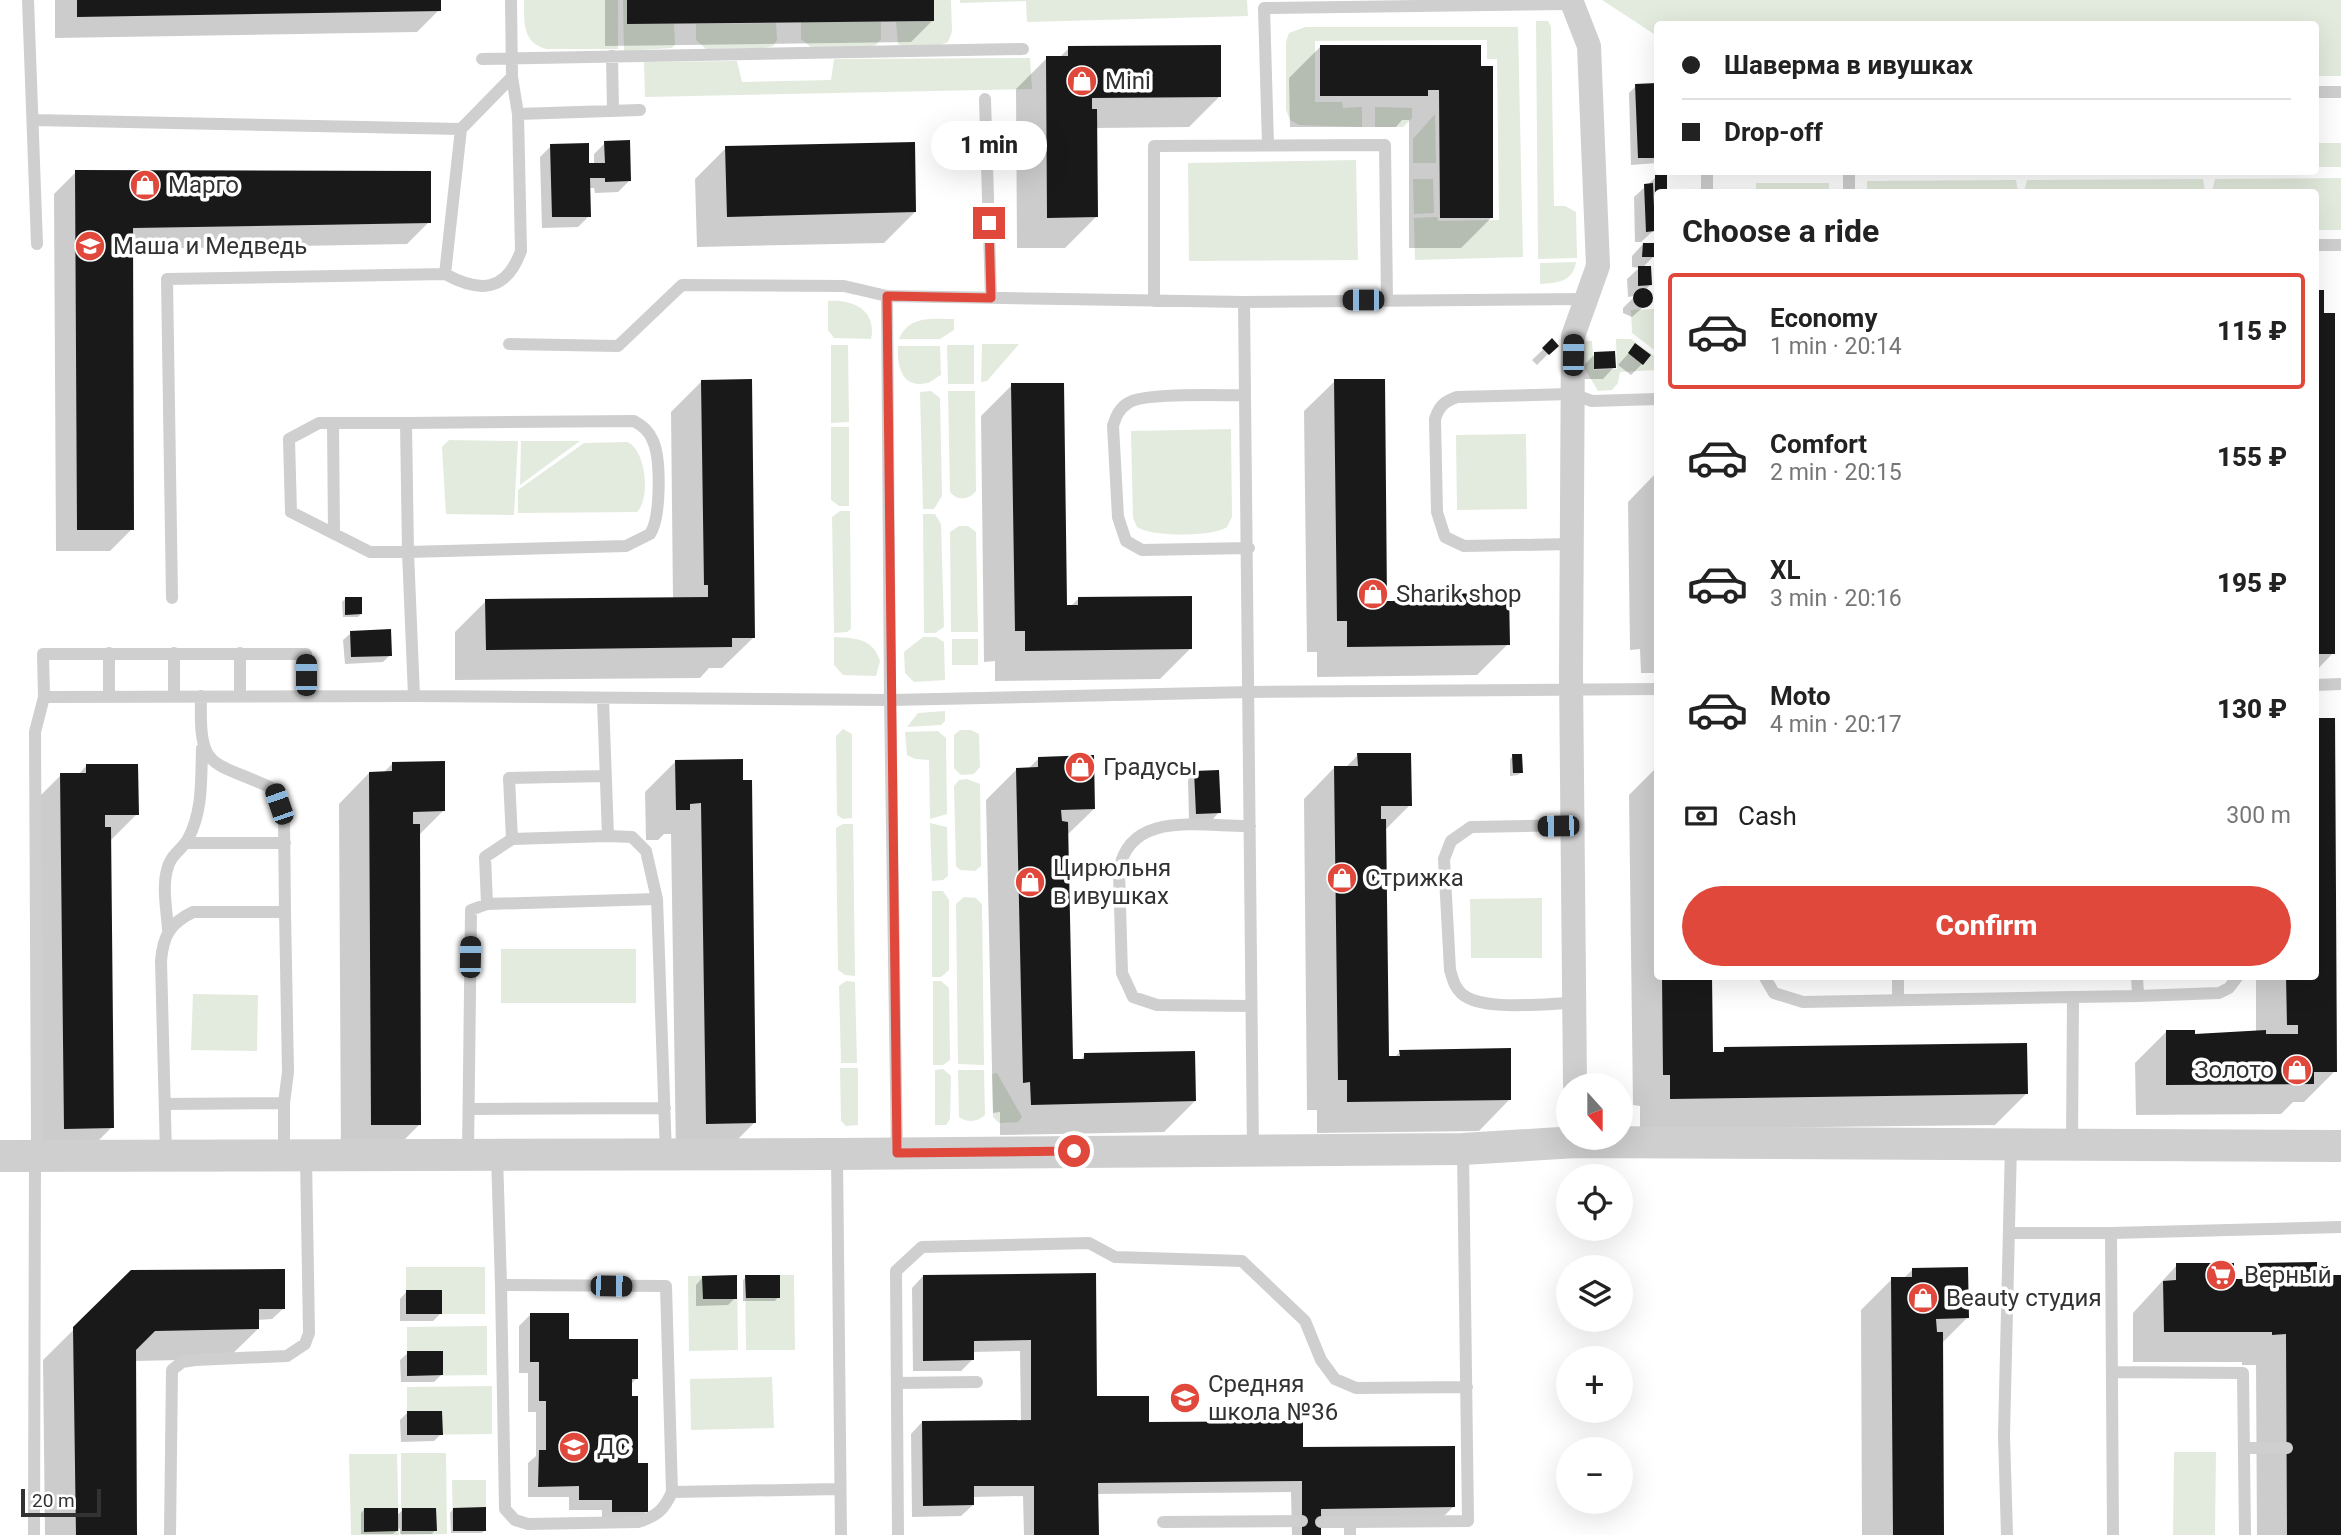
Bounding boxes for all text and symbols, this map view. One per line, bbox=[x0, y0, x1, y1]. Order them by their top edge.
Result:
text: Шаверма в ивушках bbox=[1724, 50, 1973, 80]
shop icon: Mini bbox=[1065, 64, 1099, 98]
place label: Mini bbox=[1105, 67, 1151, 95]
text: Drop-off bbox=[1724, 117, 1823, 147]
callout: 1 min bbox=[931, 122, 1047, 170]
text: 1 min bbox=[960, 132, 1018, 159]
shop icon: Марго bbox=[128, 168, 162, 202]
place label: Марго bbox=[168, 171, 239, 199]
route end bbox=[973, 207, 1005, 239]
text: Choose a ride bbox=[1682, 212, 1879, 250]
school or university icon: Маша и Медведь bbox=[73, 229, 107, 263]
place label: Маша и Медведь bbox=[113, 232, 307, 260]
car bbox=[1343, 290, 1385, 311]
icon: car bbox=[1686, 300, 1749, 363]
text: Economy bbox=[1770, 303, 1877, 333]
text: 115 ₽ bbox=[2217, 316, 2287, 346]
text: 1 min · 20:14 bbox=[1770, 333, 1902, 360]
car bbox=[1563, 334, 1584, 376]
icon: car bbox=[1686, 426, 1749, 489]
text: Comfort bbox=[1770, 429, 1867, 459]
text: 155 ₽ bbox=[2217, 442, 2287, 472]
text: 2 min · 20:15 bbox=[1770, 459, 1902, 486]
icon: car bbox=[1686, 552, 1749, 615]
text: XL bbox=[1770, 555, 1801, 585]
text: 195 ₽ bbox=[2217, 568, 2287, 598]
shop icon: Sharik shop bbox=[1356, 577, 1390, 611]
place label: Sharik shop bbox=[1396, 580, 1521, 608]
text: 3 min · 20:16 bbox=[1770, 585, 1902, 612]
car bbox=[296, 654, 317, 696]
icon: car bbox=[1686, 678, 1749, 741]
text: Moto bbox=[1770, 681, 1831, 711]
text: 130 ₽ bbox=[2217, 694, 2287, 724]
text: 4 min · 20:17 bbox=[1770, 711, 1902, 738]
shop icon: Градусы bbox=[1063, 750, 1097, 784]
place label: Градусы bbox=[1103, 753, 1197, 781]
car bbox=[263, 781, 296, 827]
icon: cash bbox=[1682, 797, 1720, 835]
text: Cash bbox=[1738, 801, 1797, 831]
text: 300 m bbox=[2226, 802, 2291, 829]
car bbox=[1537, 815, 1580, 837]
place label: Цирюльня в ивушках bbox=[1053, 854, 1171, 910]
shop icon: Стрижка bbox=[1325, 861, 1359, 895]
place label: Стрижка bbox=[1365, 864, 1464, 892]
shop icon: Цирюльня в ивушках bbox=[1013, 865, 1047, 899]
button: Confirm bbox=[1682, 886, 2291, 966]
car bbox=[460, 936, 481, 978]
shop icon: Золото bbox=[2280, 1053, 2314, 1087]
place label: Золото bbox=[2194, 1056, 2274, 1084]
north arrow bbox=[1556, 1073, 1633, 1150]
map controls bbox=[1556, 1073, 1633, 1514]
route start bbox=[1058, 1135, 1090, 1167]
button: locate bbox=[1556, 1164, 1633, 1241]
button: layers bbox=[1556, 1255, 1633, 1332]
supermarket icon: Верный bbox=[2204, 1258, 2238, 1292]
place label: Верный bbox=[2244, 1261, 2331, 1289]
car bbox=[590, 1275, 633, 1297]
shop icon: Beauty студия bbox=[1906, 1281, 1940, 1315]
place label: Beauty студия bbox=[1946, 1284, 2102, 1312]
button: + bbox=[1556, 1346, 1633, 1423]
place label: Средняя школа №36 bbox=[1208, 1370, 1338, 1426]
school or university icon: Средняя школа №36 bbox=[1168, 1381, 1202, 1415]
school or university icon: ДС bbox=[557, 1430, 591, 1464]
place label: ДС bbox=[597, 1433, 630, 1461]
button: − bbox=[1556, 1437, 1633, 1514]
scale bar bbox=[21, 1486, 102, 1518]
text: 20 m bbox=[32, 1489, 75, 1512]

